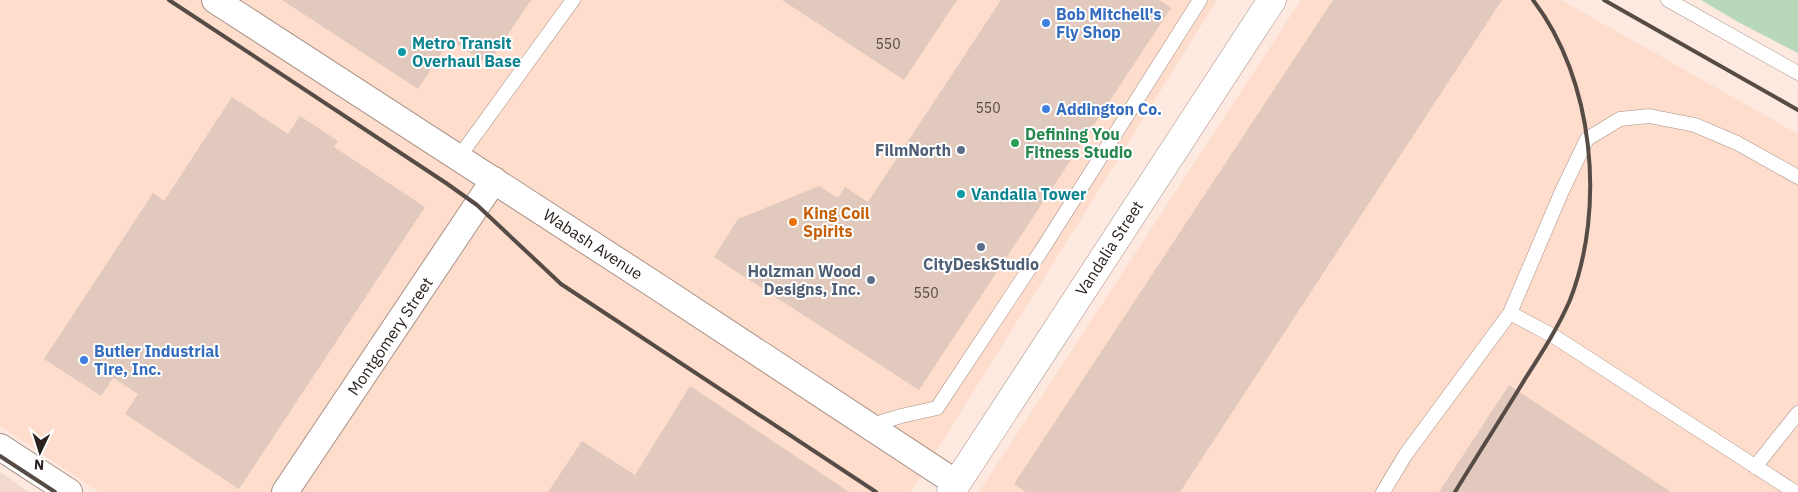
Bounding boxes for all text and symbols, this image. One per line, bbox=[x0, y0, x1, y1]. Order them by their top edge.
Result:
place label: Bob Mitchell's Fly Shop bbox=[1056, 4, 1162, 42]
marker: Bob Mitchell's Fly Shop bbox=[1040, 17, 1052, 29]
place label: Metro Transit Overhaul Base bbox=[412, 33, 521, 71]
house number: 550 bbox=[875, 35, 901, 53]
marker: Metro Transit Overhaul Base bbox=[396, 46, 408, 58]
house number: 550 bbox=[975, 99, 1001, 117]
place label: Addington Co. bbox=[1056, 99, 1162, 119]
marker: Addington Co. bbox=[1040, 103, 1052, 115]
place label: Defining You Fitness Studio bbox=[1025, 124, 1132, 162]
marker: Defining You Fitness Studio bbox=[1009, 137, 1021, 149]
place label: FilmNorth bbox=[875, 140, 951, 160]
marker: FilmNorth bbox=[955, 144, 967, 156]
place label: Vandalia Tower bbox=[971, 184, 1087, 204]
marker: Vandalia Tower bbox=[955, 188, 967, 200]
street label: Vandalia Street bbox=[1071, 197, 1147, 299]
place label: King Coil Spirits bbox=[803, 203, 870, 241]
street label: Wabash Avenue bbox=[540, 204, 647, 284]
marker: King Coil Spirits bbox=[787, 216, 799, 228]
marker: CityDeskStudio bbox=[975, 241, 987, 253]
place label: CityDeskStudio bbox=[923, 254, 1039, 274]
place label: Holzman Wood Designs, Inc. bbox=[747, 261, 861, 299]
street label: Montgomery Street bbox=[343, 273, 437, 399]
marker: Holzman Wood Designs, Inc. bbox=[865, 274, 877, 286]
house number: 550 bbox=[913, 284, 939, 302]
place label: Butler Industrial Tire, Inc. bbox=[94, 341, 219, 379]
marker: Butler Industrial Tire, Inc. bbox=[78, 354, 90, 366]
north arrow bbox=[15, 427, 65, 477]
text: N bbox=[33, 456, 45, 474]

